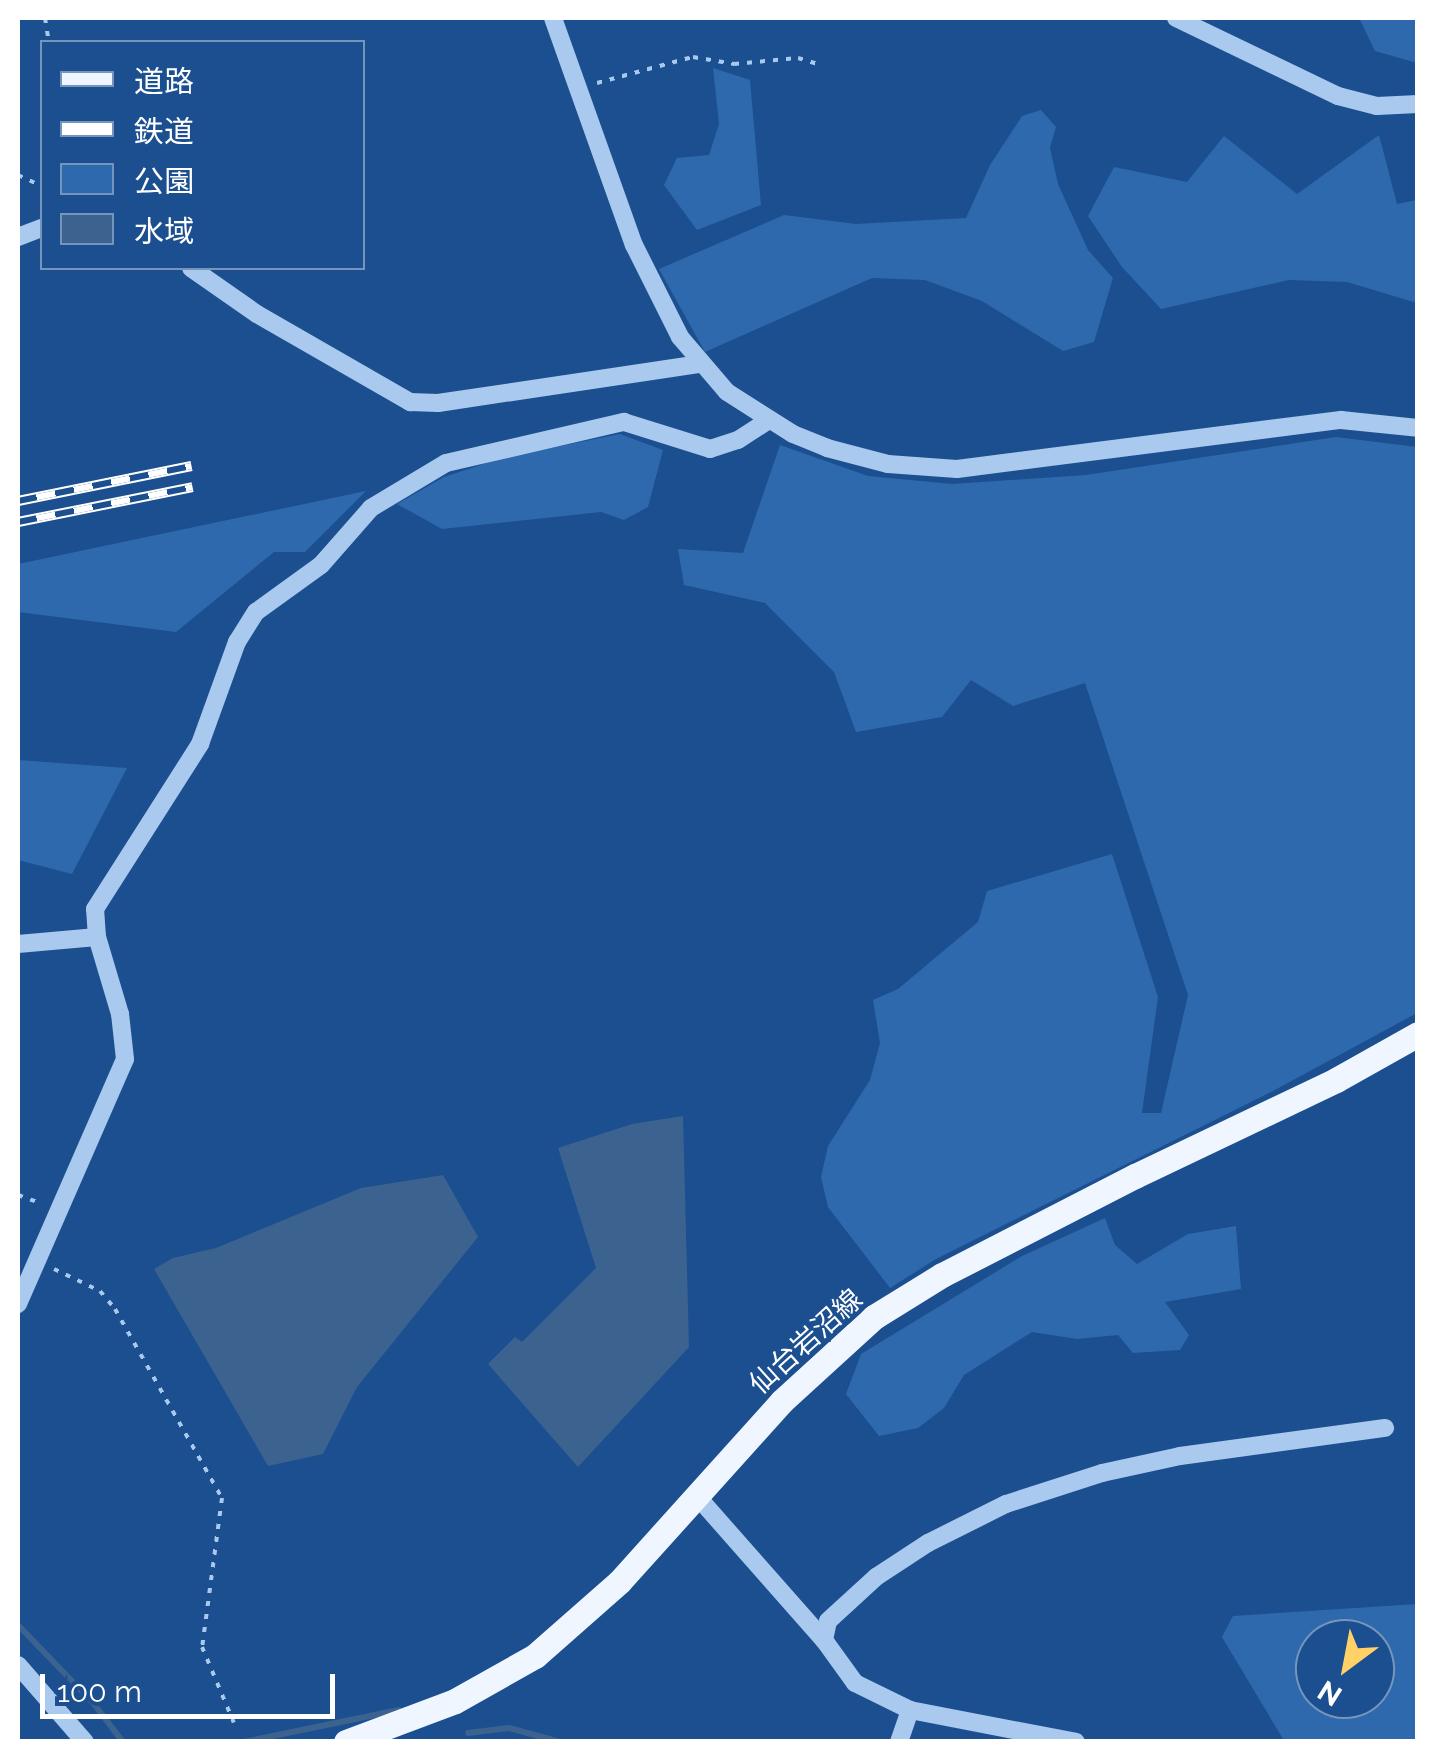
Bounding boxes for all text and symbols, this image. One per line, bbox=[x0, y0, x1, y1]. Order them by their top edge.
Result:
legend bbox=[40, 40, 365, 270]
text: 道路 bbox=[134, 64, 194, 99]
text: 鉄道 bbox=[134, 114, 194, 149]
text: 公園 bbox=[134, 164, 194, 199]
text: 水域 bbox=[134, 214, 194, 249]
street label: 仙台岩沼線 bbox=[743, 1283, 869, 1401]
north arrow bbox=[1295, 1619, 1395, 1719]
scale bar bbox=[45, 1654, 340, 1716]
text: 100 m bbox=[57, 1674, 142, 1709]
text: N bbox=[1312, 1674, 1348, 1713]

